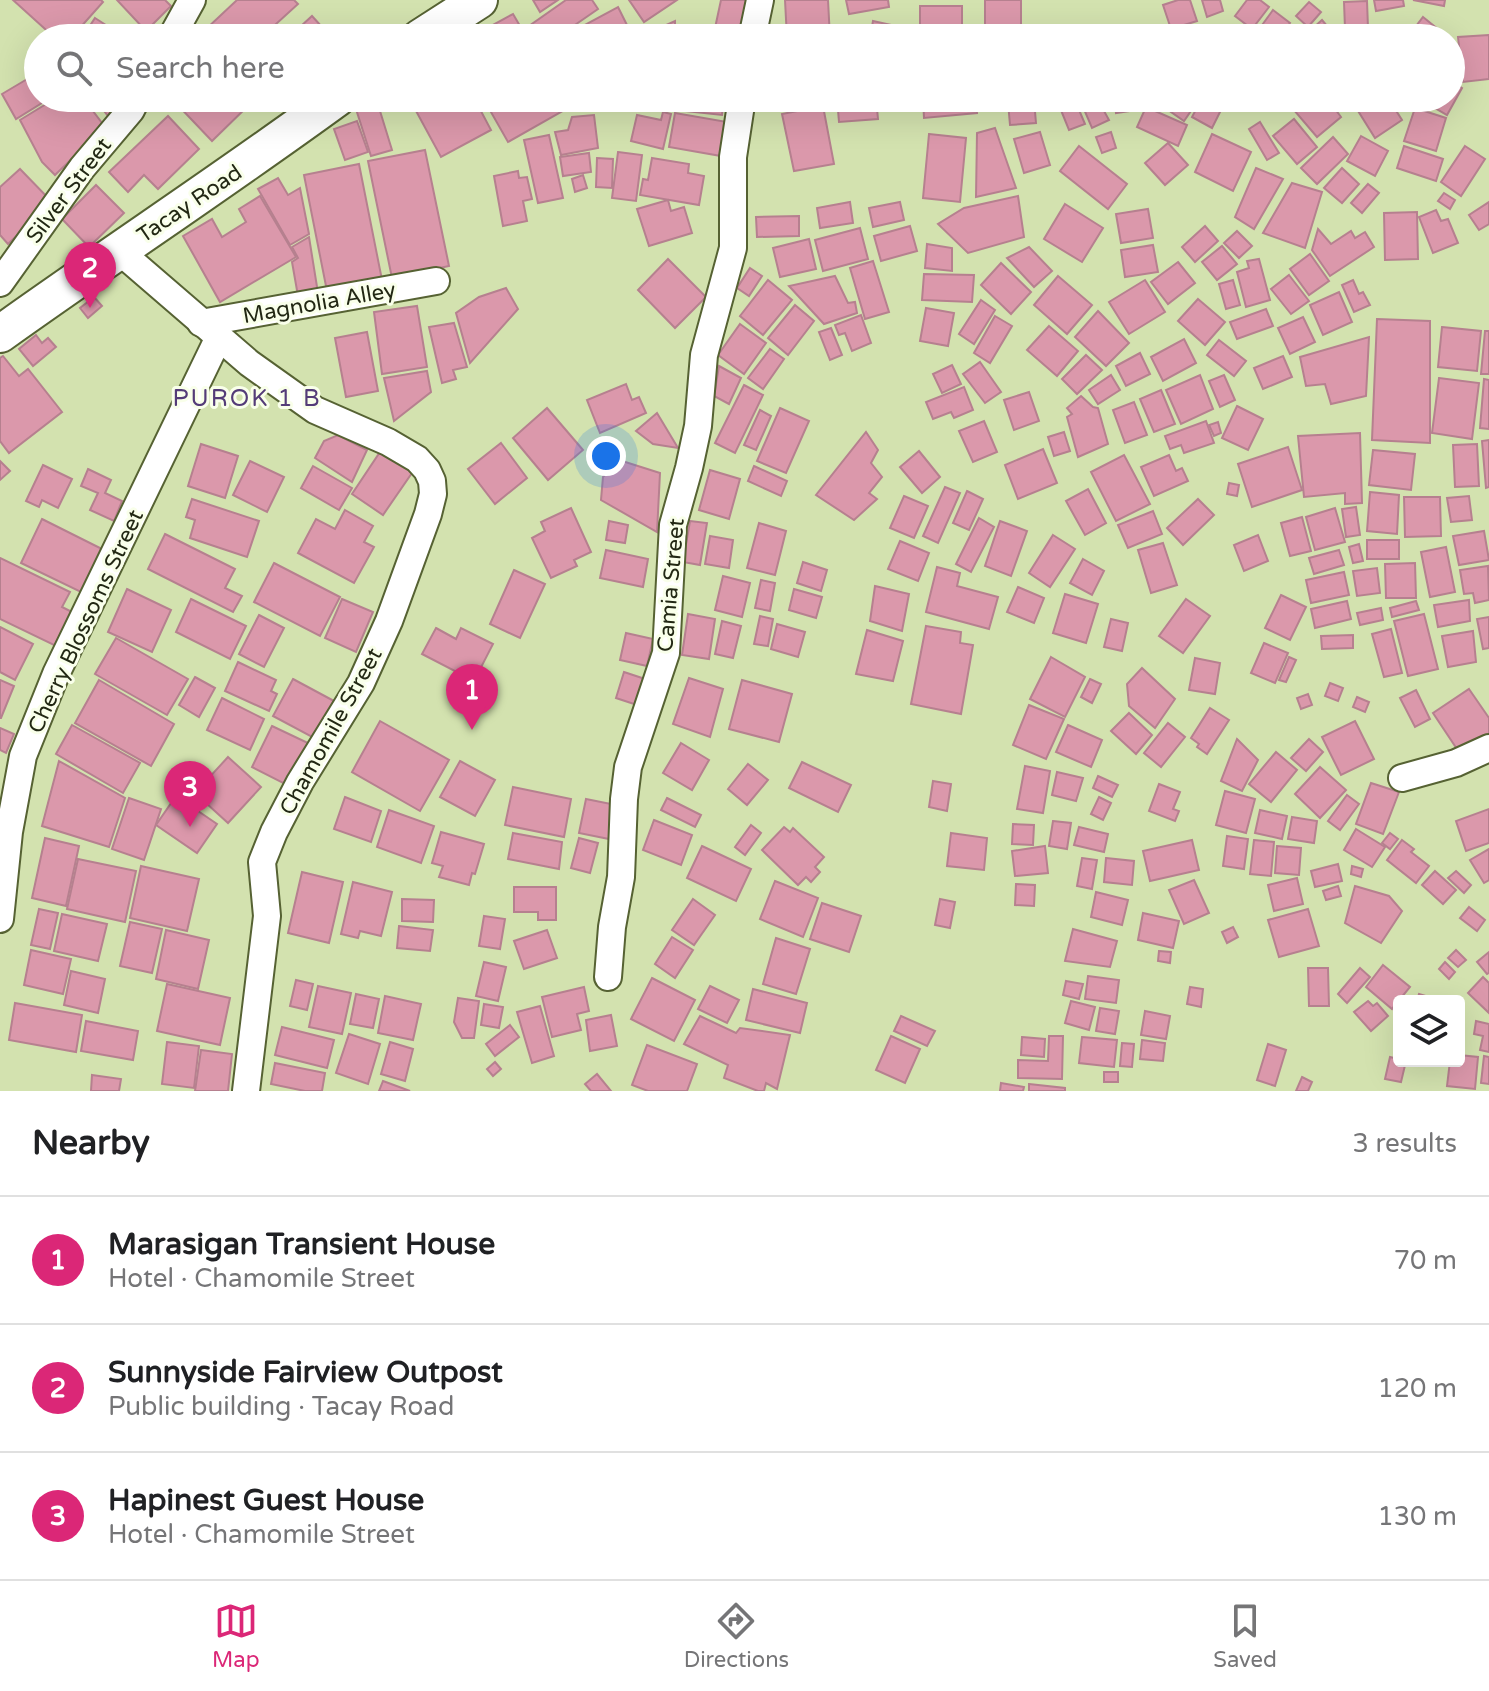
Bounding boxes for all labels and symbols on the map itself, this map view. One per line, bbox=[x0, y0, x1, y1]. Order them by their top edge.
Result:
street label: Silver Street bbox=[21, 133, 117, 248]
street label: Tacay Road bbox=[132, 159, 247, 248]
pin: 2 bbox=[64, 242, 116, 308]
street label: Magnolia Alley bbox=[241, 277, 398, 329]
district label: PUROK 1 B bbox=[172, 384, 322, 413]
your location bbox=[586, 436, 626, 476]
street label: Cherry Blossoms Street bbox=[23, 506, 149, 737]
street label: Camia Street bbox=[652, 517, 690, 653]
street label: Chamomile Street bbox=[274, 643, 388, 819]
pin: 1 bbox=[446, 664, 498, 730]
pin: 3 bbox=[164, 761, 216, 827]

